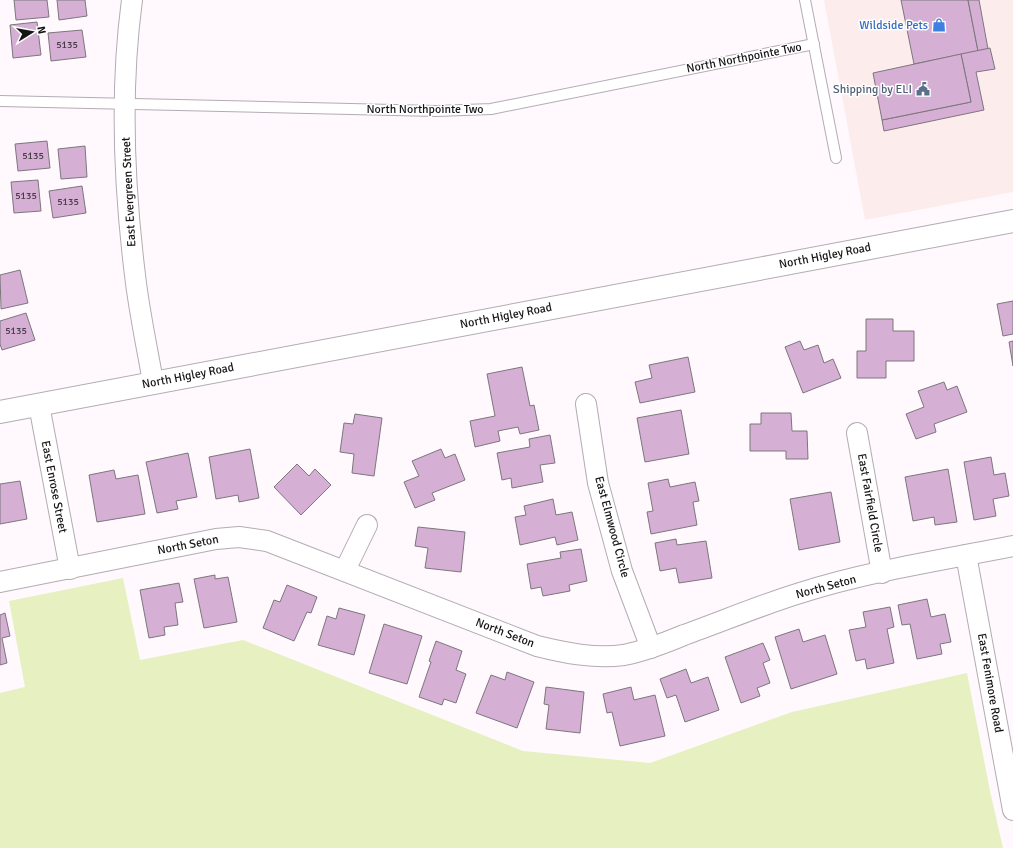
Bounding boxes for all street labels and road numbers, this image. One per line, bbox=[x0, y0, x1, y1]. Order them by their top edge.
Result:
street label: North Northpointe Two bbox=[685, 39, 803, 77]
street label: North Northpointe Two bbox=[366, 102, 484, 117]
street label: East Evergreen Street bbox=[119, 137, 139, 247]
street label: North Higley Road bbox=[778, 240, 872, 272]
street label: North Higley Road bbox=[459, 300, 553, 332]
street label: North Higley Road bbox=[141, 360, 235, 392]
street label: East Enrose Street bbox=[38, 440, 70, 534]
street label: East Fairfield Circle bbox=[854, 452, 886, 554]
street label: East Elmwood Circle bbox=[591, 475, 633, 579]
street label: North Seton bbox=[156, 532, 220, 558]
street label: North Seton bbox=[794, 572, 858, 602]
street label: North Seton bbox=[473, 615, 537, 651]
street label: East Fenimore Road bbox=[974, 632, 1006, 734]

